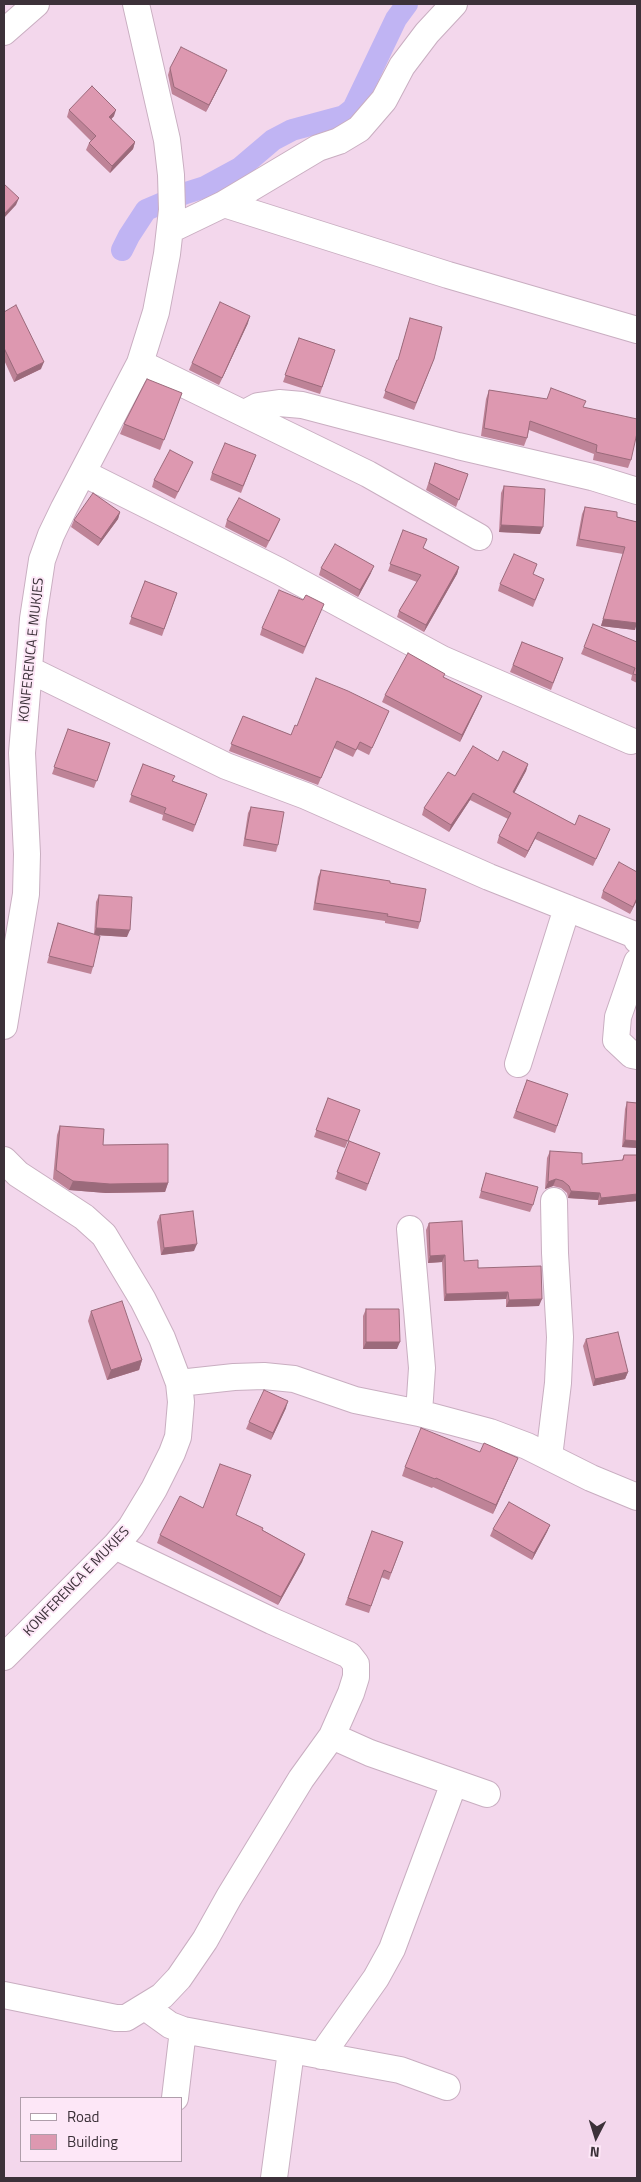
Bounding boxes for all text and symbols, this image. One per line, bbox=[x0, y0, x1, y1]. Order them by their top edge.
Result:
street label: KONFERENCA E MUKJES bbox=[16, 577, 48, 723]
street label: KONFERENCA E MUKJES bbox=[20, 1524, 134, 1640]
legend bbox=[20, 2097, 182, 2162]
text: Road bbox=[67, 2105, 99, 2128]
north arrow bbox=[571, 2112, 621, 2162]
text: Building bbox=[67, 2130, 118, 2153]
text: N bbox=[589, 2142, 600, 2163]

